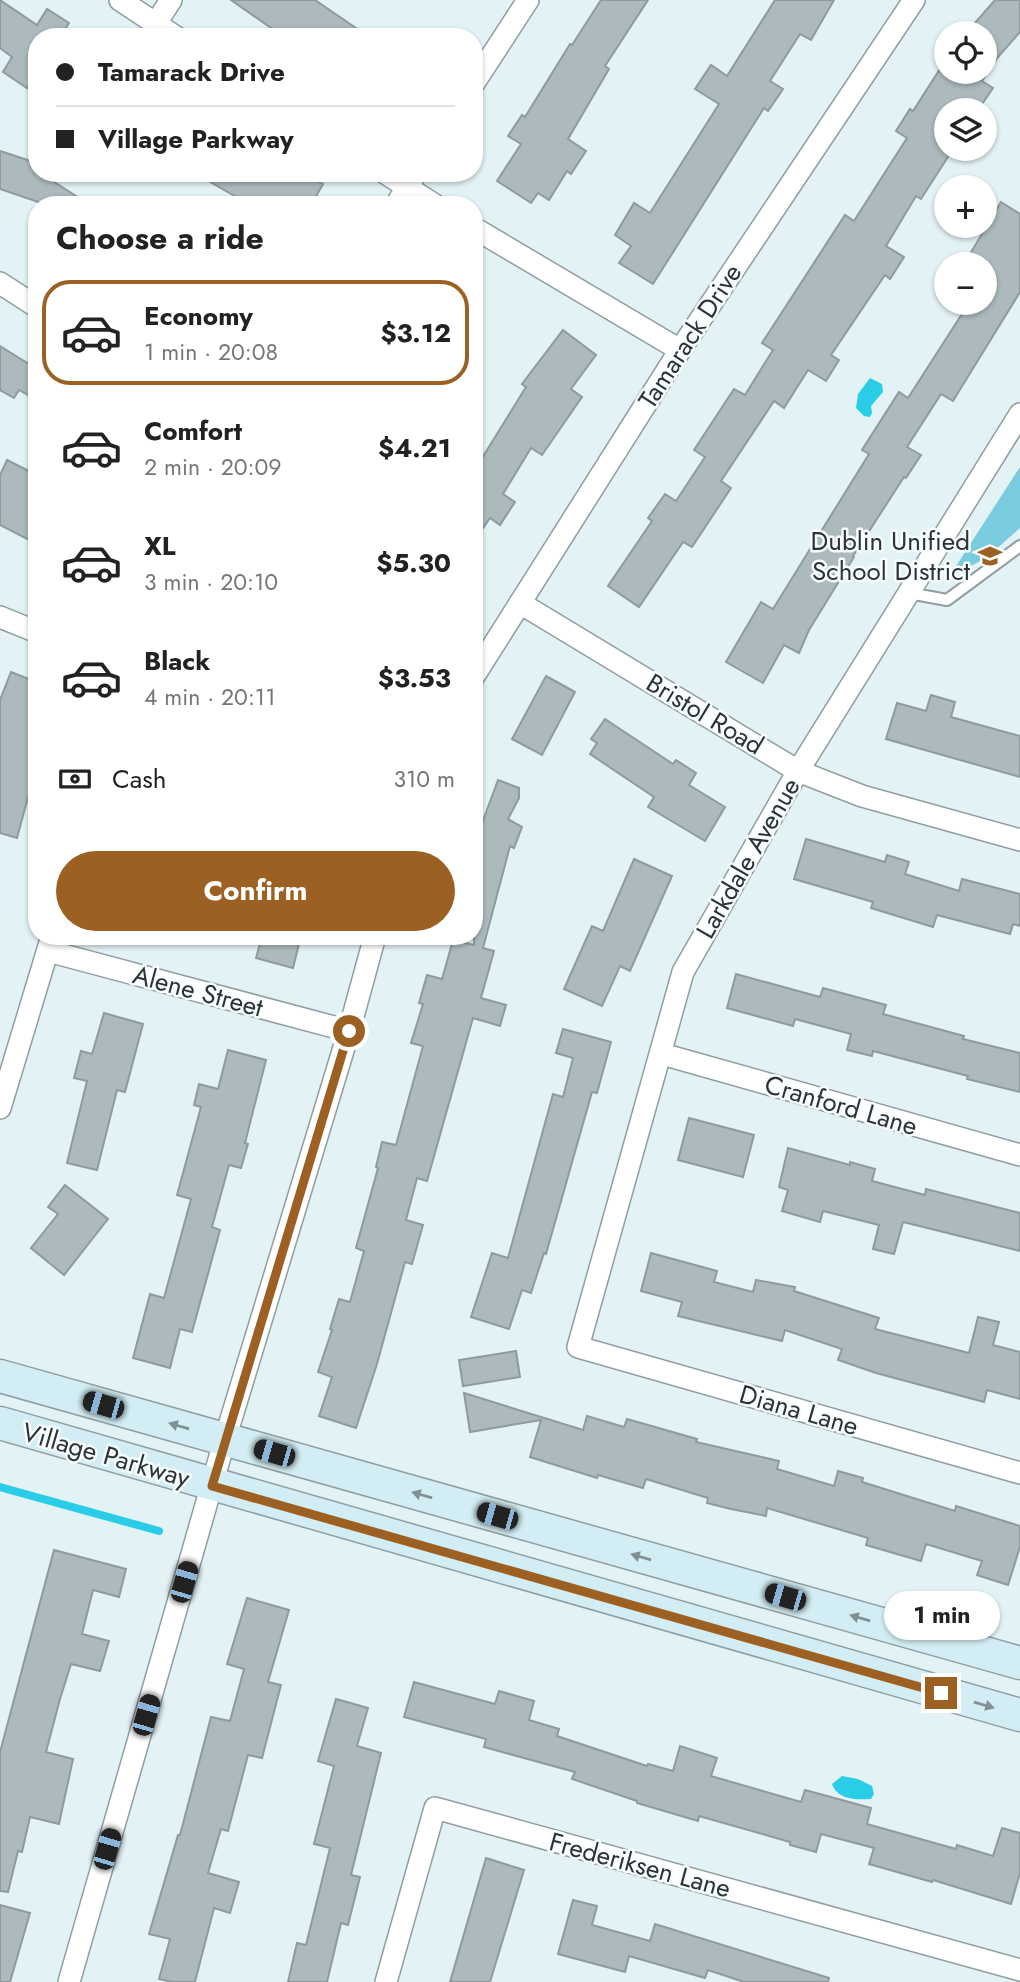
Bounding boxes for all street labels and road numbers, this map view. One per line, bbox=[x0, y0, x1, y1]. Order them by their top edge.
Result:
street label: Tamarack Drive bbox=[629, 256, 751, 416]
street label: Bristol Road bbox=[639, 664, 771, 764]
street label: Larkdale Avenue bbox=[687, 771, 809, 945]
street label: Alene Street bbox=[129, 955, 268, 1027]
street label: Cranford Lane bbox=[760, 1065, 922, 1145]
street label: Diana Lane bbox=[735, 1375, 863, 1445]
street label: Village Parkway bbox=[18, 1413, 195, 1497]
street label: Frederiksen Lane bbox=[545, 1823, 735, 1907]

